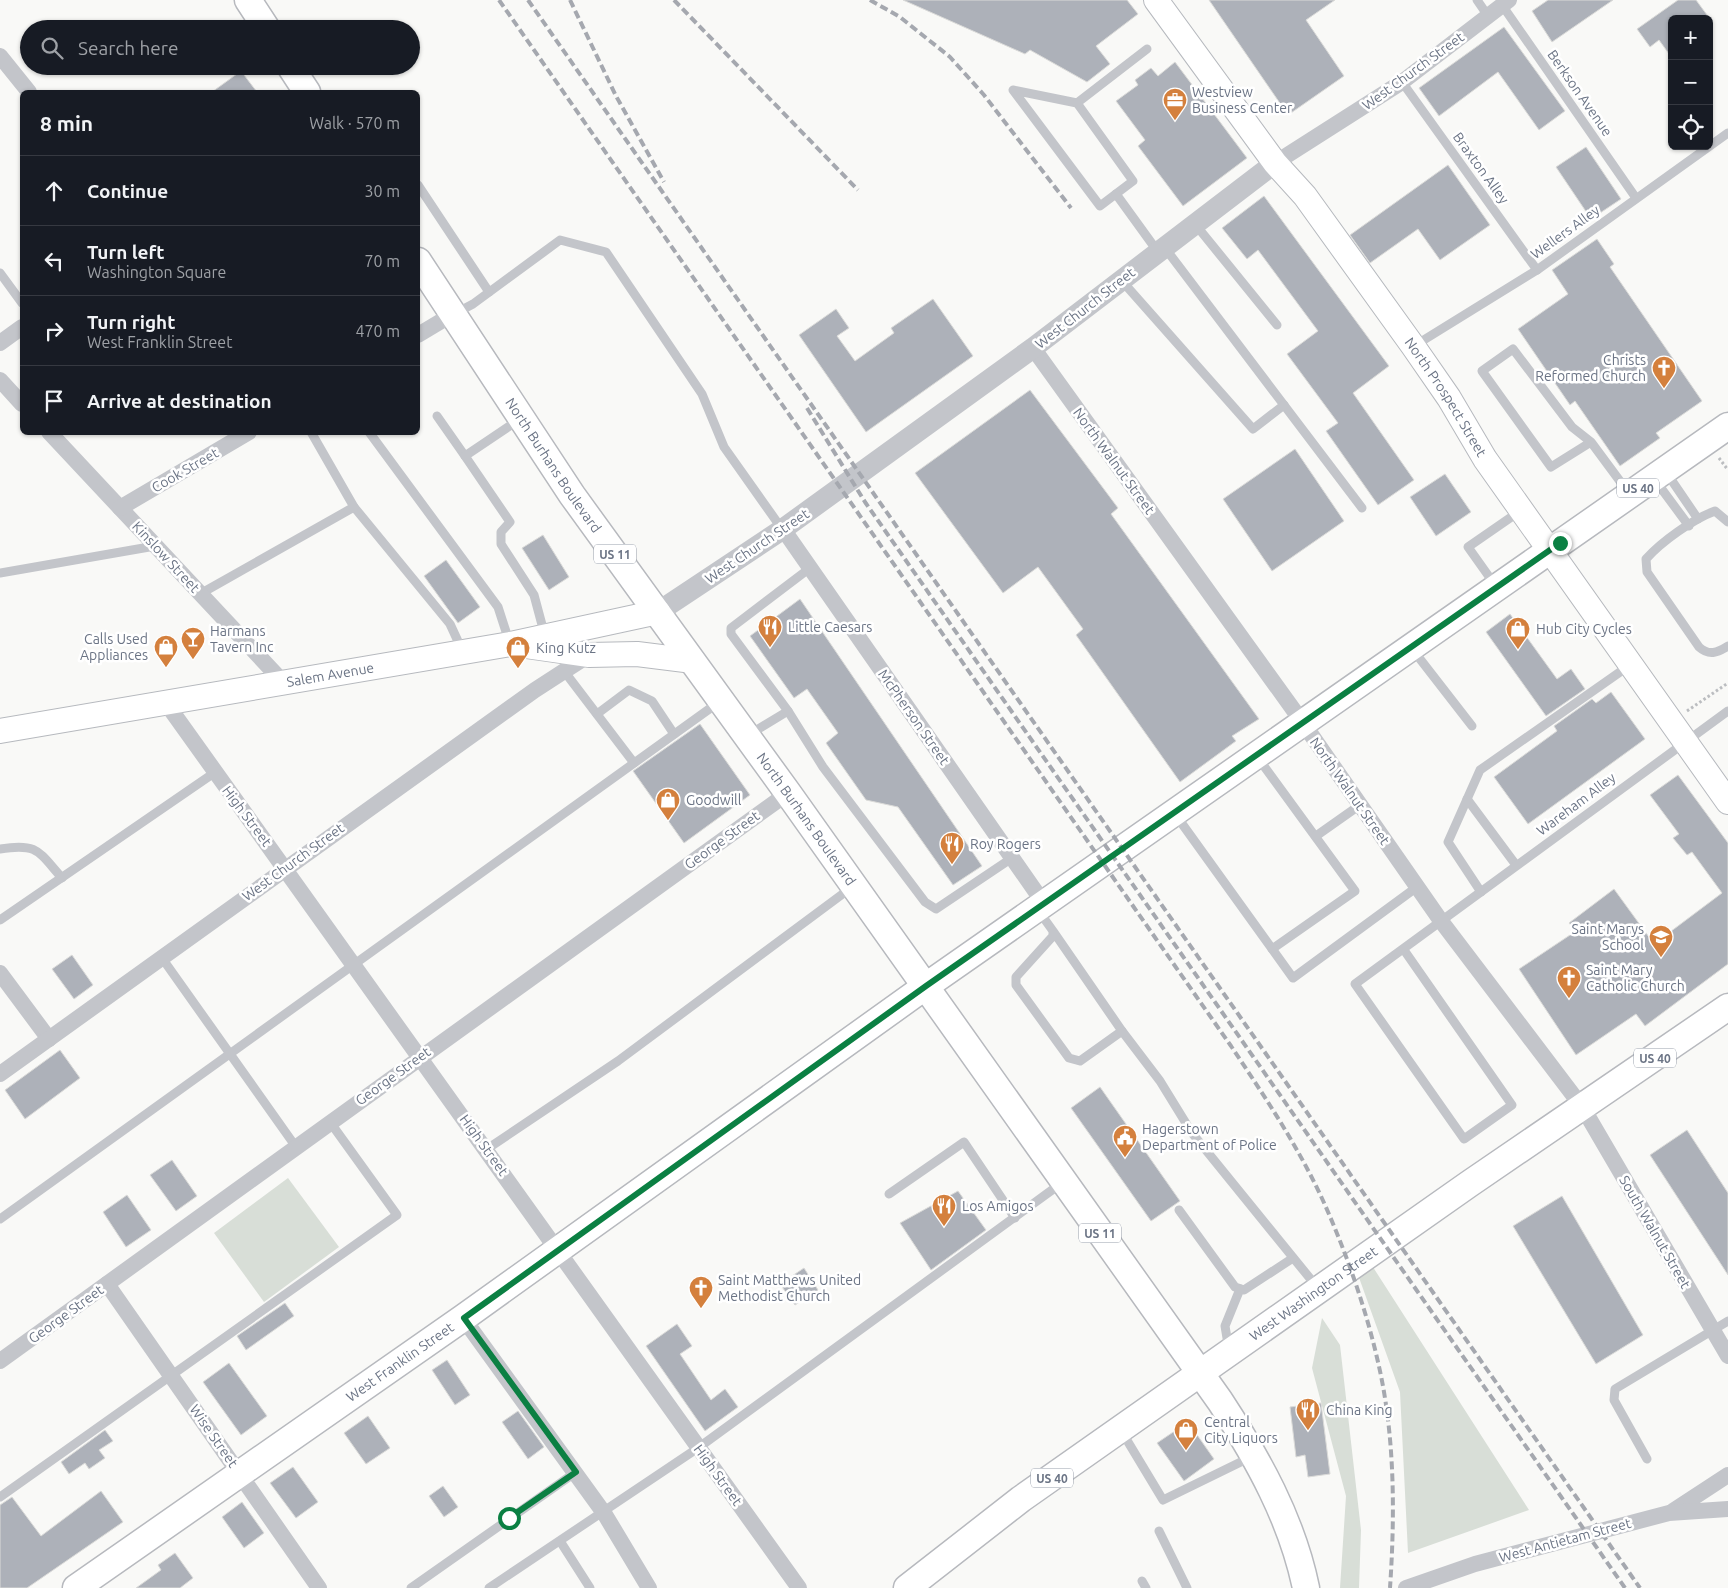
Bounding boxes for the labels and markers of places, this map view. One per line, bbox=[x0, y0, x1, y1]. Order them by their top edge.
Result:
place label: Westview Business Center bbox=[1192, 84, 1293, 116]
office icon: Westview Business Center bbox=[1162, 87, 1188, 121]
place label: Christs Reformed Church bbox=[1535, 352, 1646, 384]
church icon: Christs Reformed Church bbox=[1651, 355, 1677, 389]
restaurant icon: Little Caesars bbox=[757, 614, 783, 648]
shop icon: Hub City Cycles bbox=[1505, 616, 1531, 650]
place label: Little Caesars bbox=[788, 619, 872, 635]
place label: Hub City Cycles bbox=[1536, 621, 1632, 637]
place label: Harmans Tavern Inc bbox=[210, 623, 274, 655]
bar icon: Harmans Tavern Inc bbox=[180, 626, 206, 660]
place label: Calls Used Appliances bbox=[80, 631, 148, 663]
shop icon: Calls Used Appliances bbox=[153, 634, 179, 668]
shop icon: King Kutz bbox=[505, 635, 531, 669]
place label: King Kutz bbox=[536, 640, 596, 656]
shop icon: Goodwill bbox=[655, 787, 681, 821]
place label: Goodwill bbox=[686, 792, 742, 808]
restaurant icon: Roy Rogers bbox=[939, 831, 965, 865]
place label: Roy Rogers bbox=[970, 836, 1041, 852]
place label: Saint Marys School bbox=[1572, 921, 1644, 953]
school or university icon: Saint Marys School bbox=[1648, 924, 1674, 958]
place label: Saint Mary Catholic Church bbox=[1586, 962, 1685, 994]
church icon: Saint Mary Catholic Church bbox=[1556, 965, 1582, 999]
place label: Hagerstown Department of Police bbox=[1142, 1121, 1277, 1153]
public building icon: Hagerstown Department of Police bbox=[1112, 1124, 1138, 1158]
restaurant icon: Los Amigos bbox=[931, 1193, 957, 1227]
place label: Los Amigos bbox=[962, 1198, 1034, 1214]
place label: Saint Matthews United Methodist Church bbox=[718, 1272, 861, 1304]
church icon: Saint Matthews United Methodist Church bbox=[688, 1275, 714, 1309]
restaurant icon: China King bbox=[1295, 1397, 1321, 1431]
place label: China King bbox=[1326, 1402, 1393, 1418]
place label: Central City Liquors bbox=[1204, 1414, 1278, 1446]
shop icon: Central City Liquors bbox=[1173, 1417, 1199, 1451]

